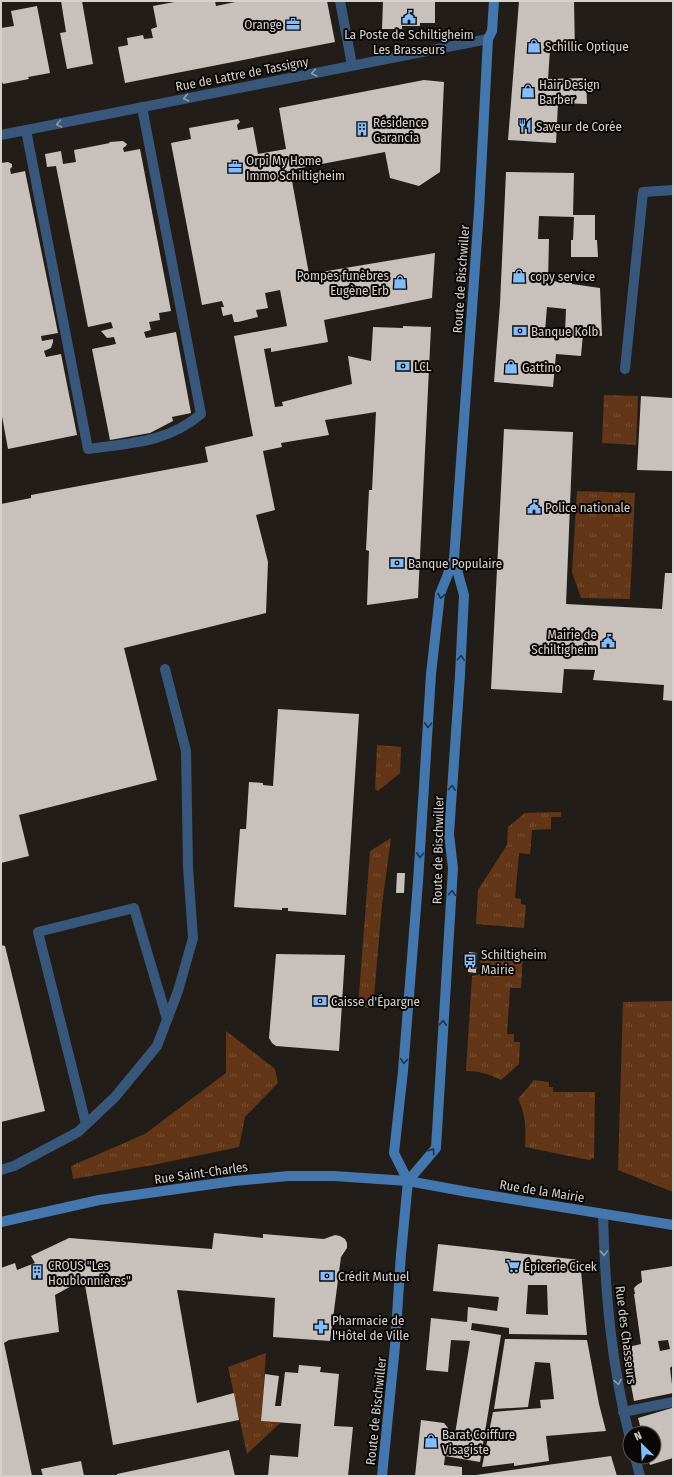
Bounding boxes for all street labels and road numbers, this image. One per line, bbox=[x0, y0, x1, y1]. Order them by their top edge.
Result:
street label: Rue de Lattre de Tassigny bbox=[174, 54, 310, 94]
street label: Route de Bischwiller bbox=[450, 224, 472, 334]
street label: Route de Bischwiller bbox=[430, 795, 446, 904]
street label: Rue Saint-Charles bbox=[153, 1159, 249, 1187]
street label: Rue de la Mairie bbox=[498, 1177, 586, 1205]
street label: Rue des Chasseurs bbox=[613, 1285, 640, 1386]
street label: Route de Bischwiller bbox=[363, 1356, 389, 1466]

